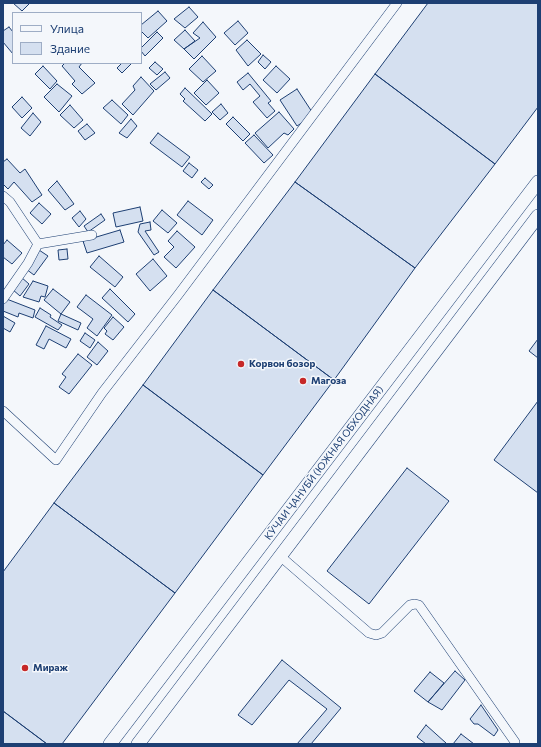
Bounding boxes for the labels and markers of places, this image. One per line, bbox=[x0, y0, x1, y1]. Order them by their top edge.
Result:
place label: Корвон бозор bbox=[249, 358, 315, 370]
marker: Корвон бозор bbox=[236, 359, 246, 369]
place label: Магоза bbox=[311, 375, 346, 387]
marker: Магоза bbox=[298, 376, 308, 386]
place label: Мираж bbox=[33, 662, 68, 674]
marker: Мираж bbox=[20, 663, 30, 673]

